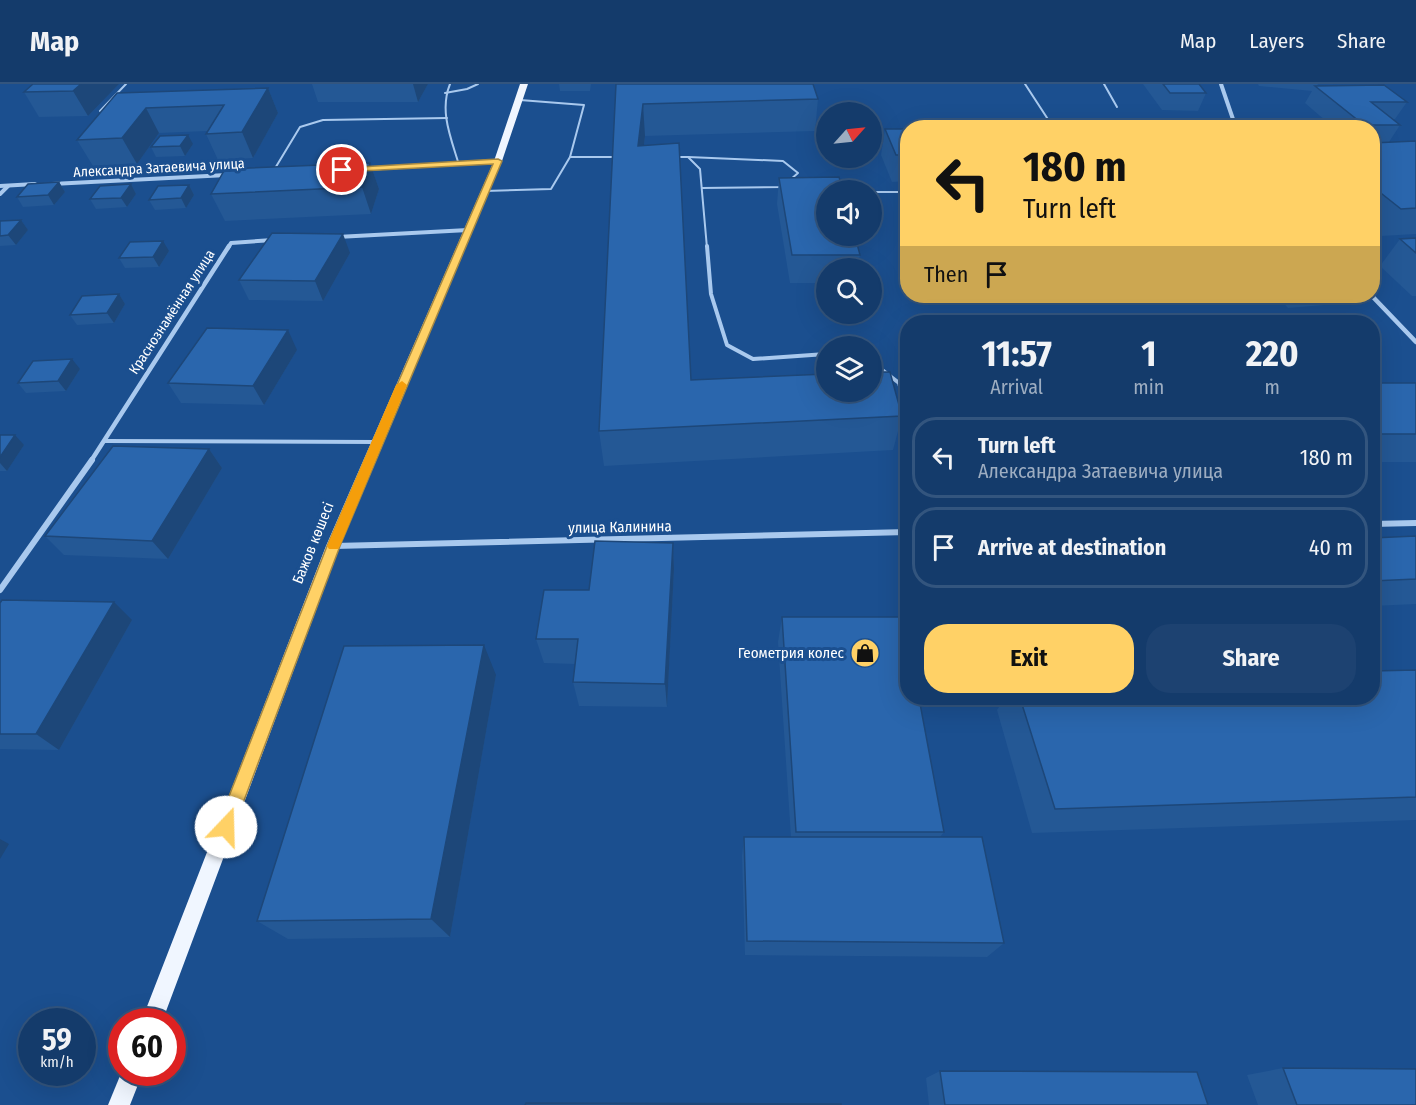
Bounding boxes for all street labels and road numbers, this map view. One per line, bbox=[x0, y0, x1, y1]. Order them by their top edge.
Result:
street label: Александра Затаевича улица bbox=[73, 155, 245, 181]
street label: Краснознамённая улица bbox=[125, 246, 219, 378]
street label: Бажов көшесі bbox=[288, 499, 338, 587]
street label: улица Калинина bbox=[568, 517, 672, 537]

